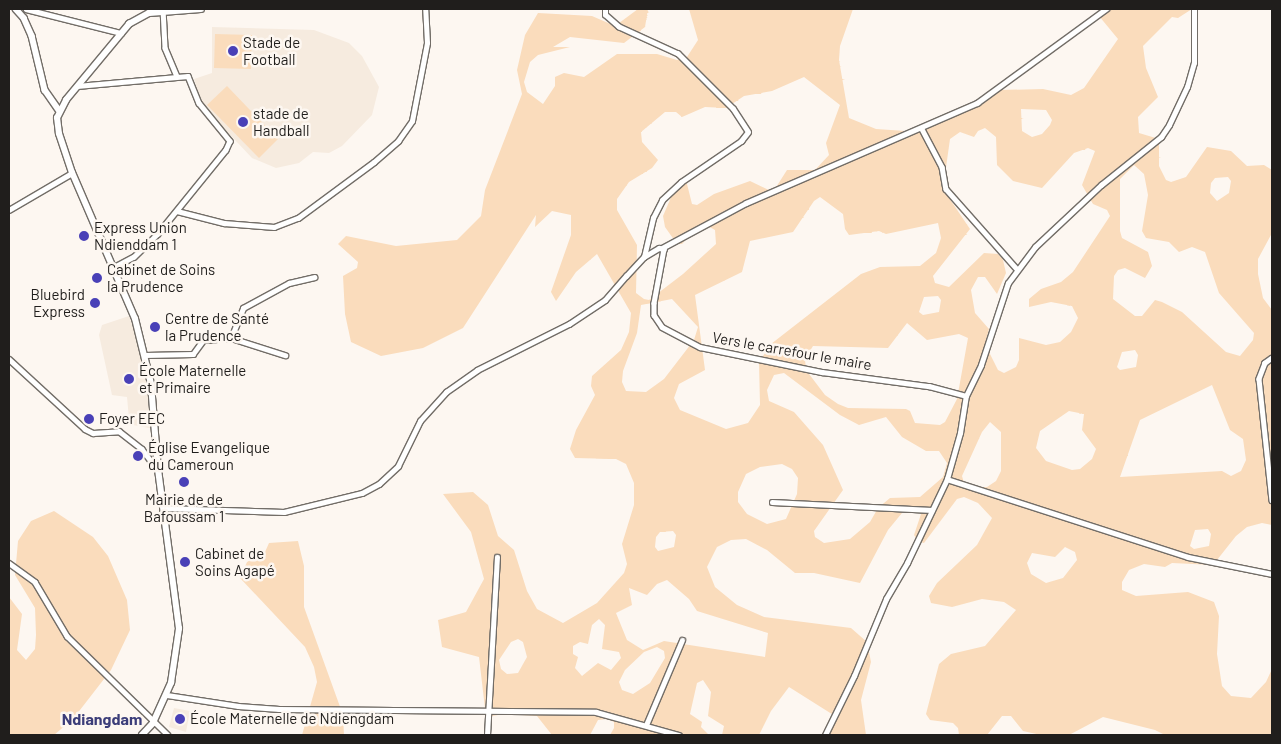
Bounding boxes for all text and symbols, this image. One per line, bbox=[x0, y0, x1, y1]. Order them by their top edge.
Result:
place label: Stade de Football bbox=[243, 33, 300, 68]
marker: Stade de Football bbox=[227, 45, 239, 57]
place label: stade de Handball bbox=[253, 104, 309, 139]
marker: stade de Handball bbox=[237, 116, 249, 128]
place label: Express Union Ndienddam 1 bbox=[94, 218, 187, 253]
marker: Express Union Ndienddam 1 bbox=[78, 230, 90, 242]
place label: Cabinet de Soins la Prudence bbox=[107, 260, 215, 295]
marker: Cabinet de Soins la Prudence bbox=[91, 272, 103, 284]
place label: Bluebird Express bbox=[31, 285, 85, 320]
marker: Bluebird Express bbox=[89, 297, 101, 309]
place label: Centre de Santé la Prudence bbox=[165, 309, 269, 344]
marker: Centre de Santé la Prudence bbox=[149, 321, 161, 333]
street label: Vers le carrefour le maire bbox=[711, 328, 873, 374]
place label: École Maternelle et Primaire bbox=[139, 361, 246, 396]
marker: École Maternelle et Primaire bbox=[123, 373, 135, 385]
place label: Foyer EEC bbox=[99, 410, 165, 428]
marker: Foyer EEC bbox=[83, 413, 95, 425]
place label: Église Evangelique du Cameroun bbox=[148, 438, 270, 473]
marker: Église Evangelique du Cameroun bbox=[132, 450, 144, 462]
marker: Mairie de de Bafoussam 1 bbox=[178, 476, 190, 488]
place label: Mairie de de Bafoussam 1 bbox=[144, 490, 224, 525]
place label: Cabinet de Soins Agapé bbox=[195, 544, 275, 579]
marker: Cabinet de Soins Agapé bbox=[179, 556, 191, 568]
district label: Ndiangdam bbox=[62, 709, 142, 729]
place label: École Maternelle de Ndiengdam bbox=[190, 710, 394, 728]
marker: École Maternelle de Ndiengdam bbox=[174, 713, 186, 725]

